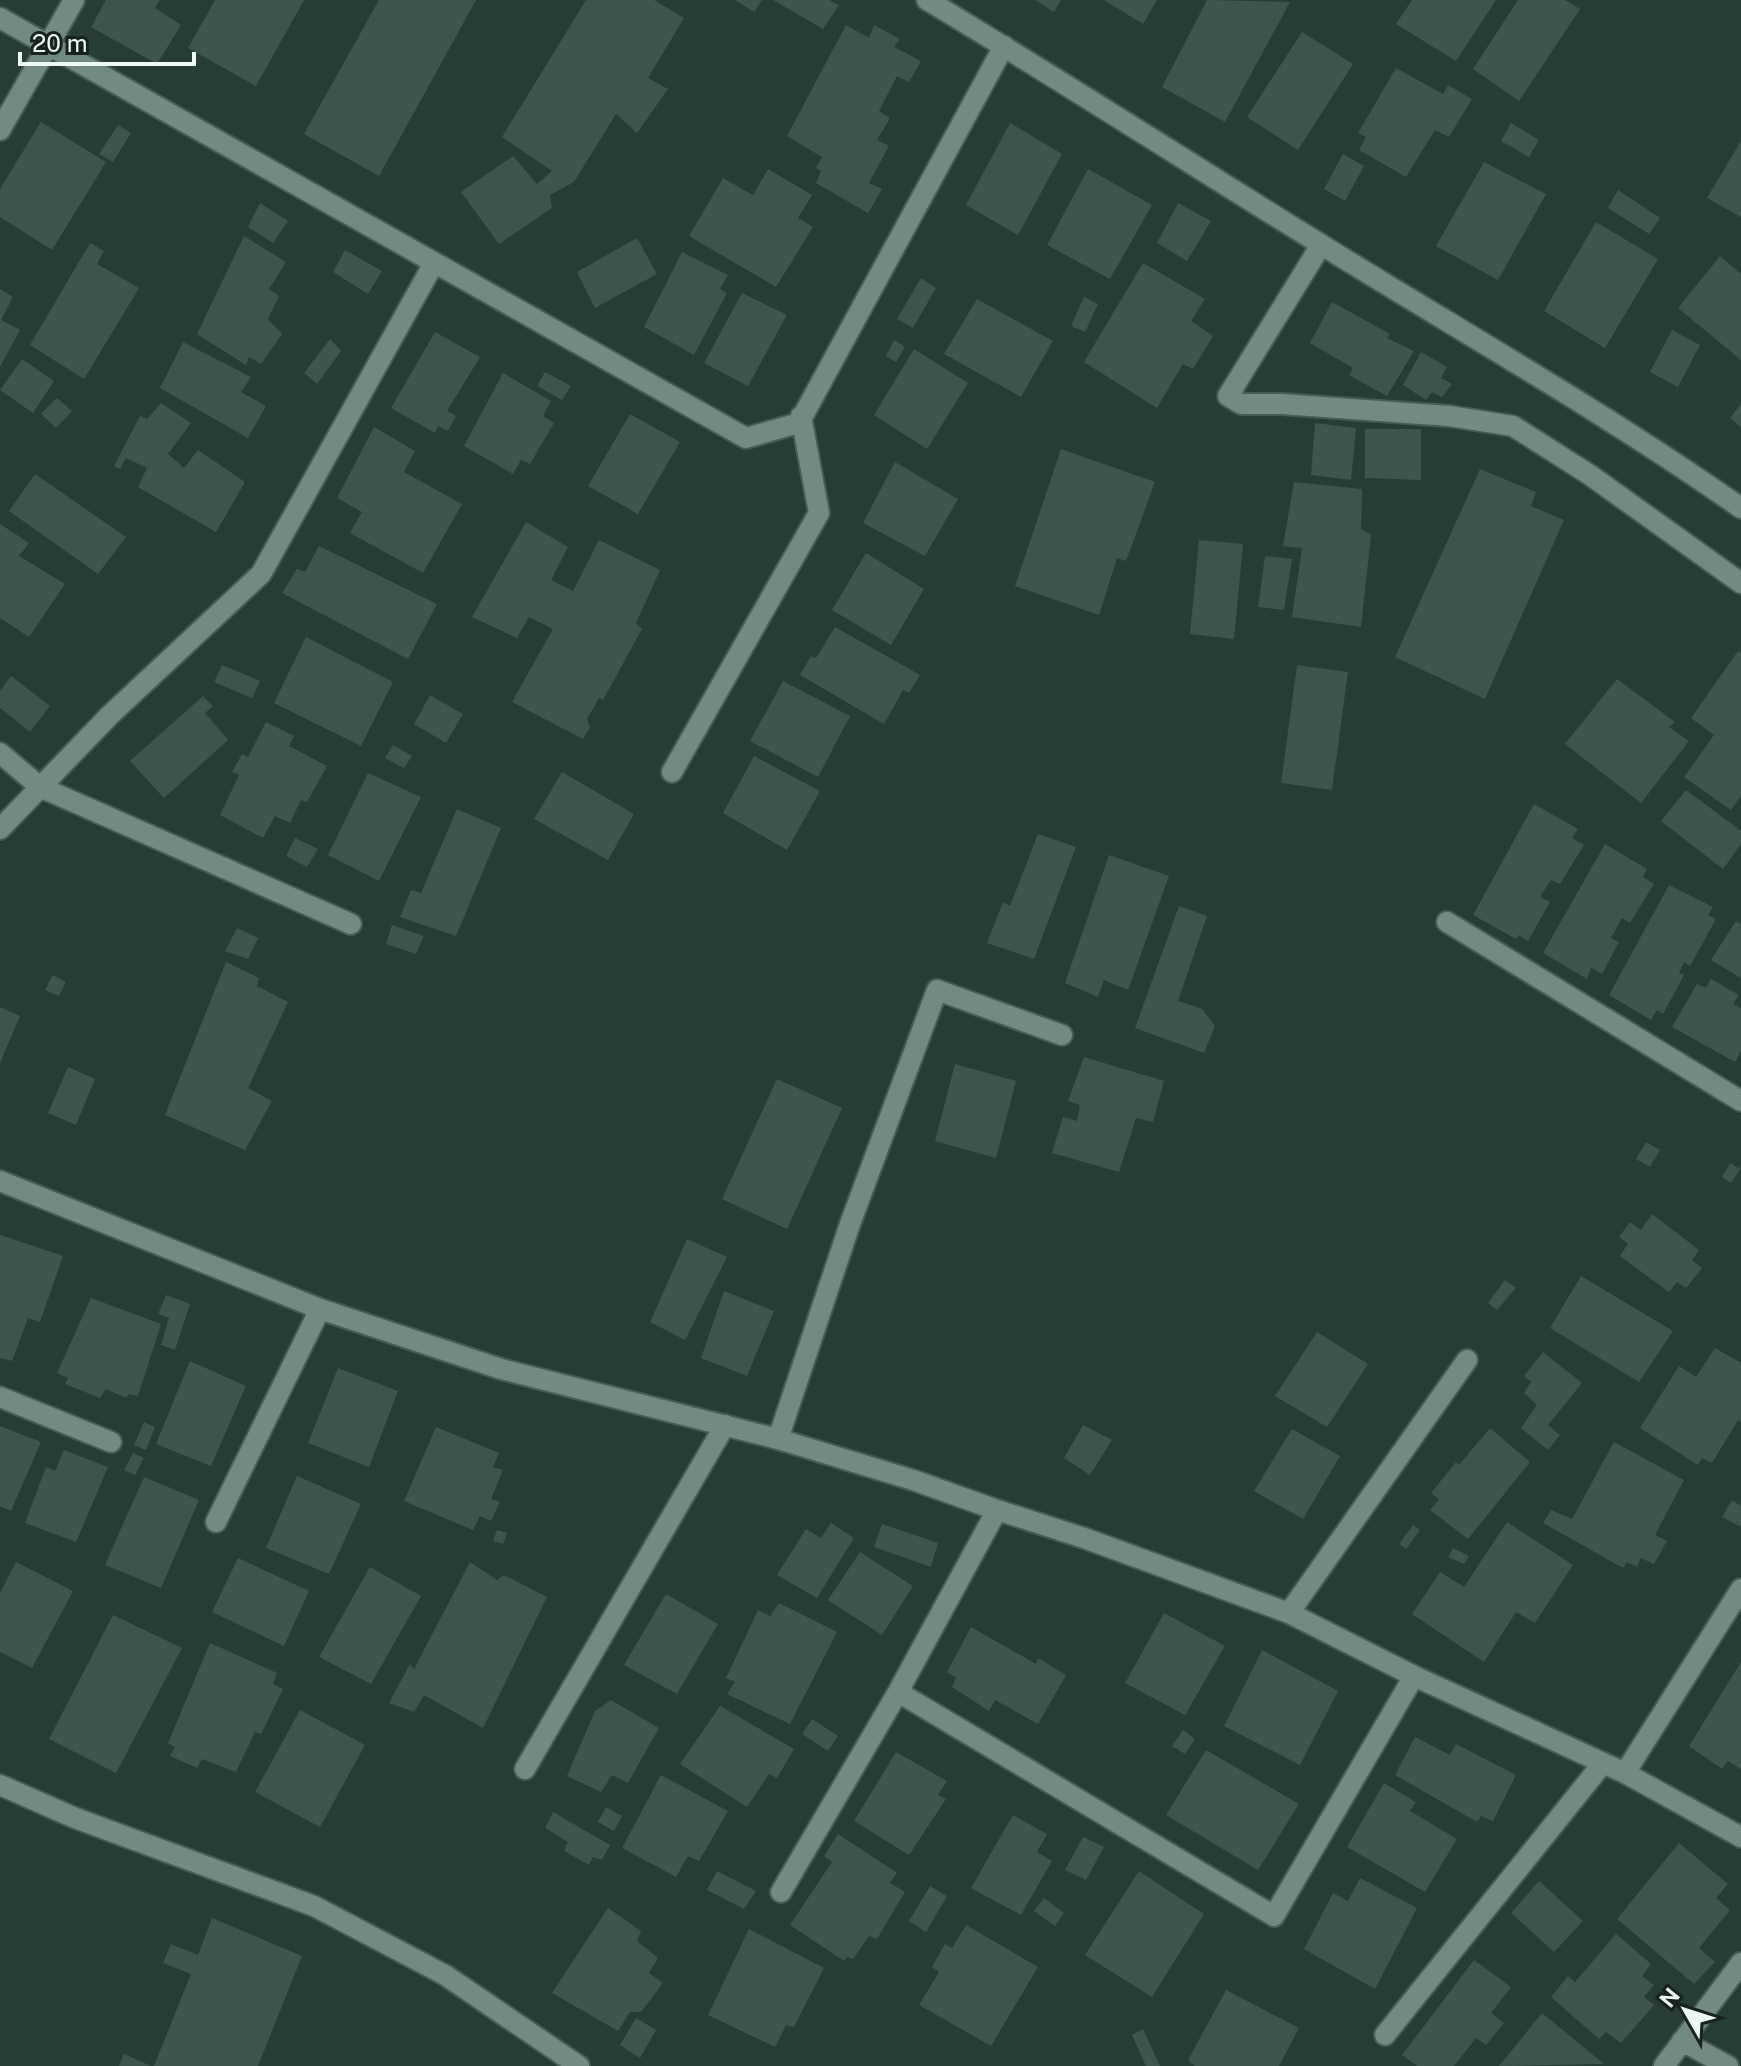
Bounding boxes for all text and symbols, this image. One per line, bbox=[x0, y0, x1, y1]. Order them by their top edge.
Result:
scale bar bbox=[20, 16, 194, 66]
text: 20 m bbox=[32, 29, 88, 57]
north arrow bbox=[1645, 1970, 1725, 2050]
text: N bbox=[1654, 1983, 1685, 2012]

